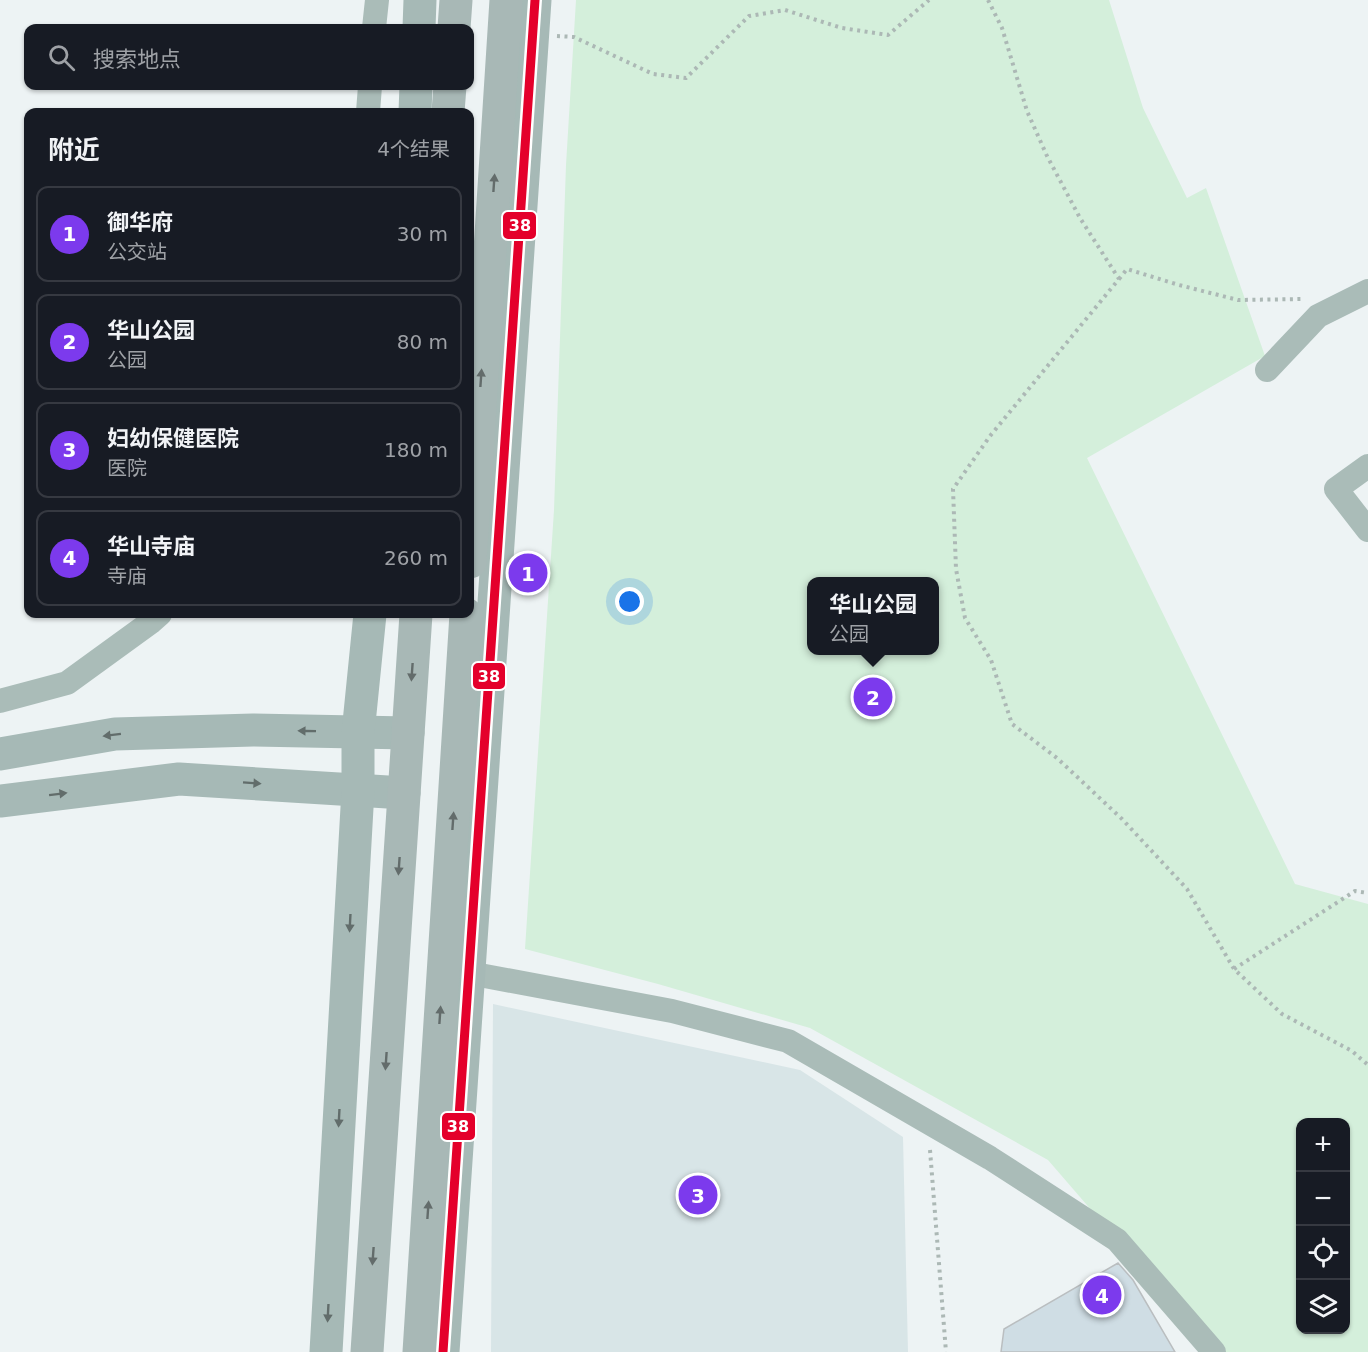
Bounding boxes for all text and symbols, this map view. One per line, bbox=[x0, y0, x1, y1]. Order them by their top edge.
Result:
search box bbox=[24, 24, 474, 90]
icon: search bbox=[45, 41, 78, 74]
text: 搜索地点 bbox=[93, 47, 181, 72]
text: 附近 bbox=[48, 135, 100, 165]
text: 4个结果 bbox=[377, 137, 450, 161]
one-way arrow bbox=[489, 174, 499, 193]
text: 御华府 bbox=[107, 210, 173, 235]
line badge: 38 bbox=[502, 211, 537, 240]
text: 38 bbox=[509, 216, 531, 235]
text: 1 bbox=[63, 222, 76, 246]
text: 30 m bbox=[397, 222, 448, 246]
text: 公交站 bbox=[107, 240, 167, 264]
text: 华山公园 bbox=[107, 318, 195, 343]
text: 2 bbox=[63, 330, 76, 354]
text: 80 m bbox=[397, 330, 448, 354]
text: 公园 bbox=[107, 348, 147, 372]
one-way arrow bbox=[477, 368, 486, 387]
text: 妇幼保健医院 bbox=[107, 426, 239, 451]
text: 3 bbox=[63, 438, 76, 462]
text: 180 m bbox=[384, 438, 448, 462]
text: 医院 bbox=[107, 456, 147, 480]
text: 华山寺庙 bbox=[107, 534, 195, 559]
text: 4 bbox=[63, 546, 76, 570]
text: 260 m bbox=[384, 546, 448, 570]
pin: 1 bbox=[508, 550, 548, 596]
text: 寺庙 bbox=[107, 564, 147, 588]
popup bbox=[807, 577, 939, 655]
your location bbox=[615, 587, 644, 616]
text: 华山公园 bbox=[829, 592, 917, 617]
text: 公园 bbox=[829, 622, 869, 646]
one-way arrow bbox=[407, 662, 416, 681]
line badge: 38 bbox=[472, 662, 506, 690]
text: 38 bbox=[478, 667, 500, 686]
pin: 2 bbox=[854, 674, 892, 720]
one-way arrow bbox=[298, 727, 317, 736]
one-way arrow bbox=[103, 730, 122, 740]
one-way arrow bbox=[242, 779, 261, 788]
one-way arrow bbox=[49, 789, 68, 799]
one-way arrow bbox=[448, 811, 458, 830]
one-way arrow bbox=[394, 857, 404, 876]
one-way arrow bbox=[346, 914, 355, 933]
one-way arrow bbox=[436, 1006, 445, 1025]
one-way arrow bbox=[382, 1052, 391, 1071]
one-way arrow bbox=[335, 1108, 344, 1127]
line badge: 38 bbox=[441, 1112, 476, 1141]
text: 38 bbox=[447, 1117, 469, 1136]
map controls bbox=[1296, 1118, 1350, 1334]
button: + bbox=[1296, 1118, 1350, 1172]
pin: 3 bbox=[678, 1172, 718, 1218]
button: − bbox=[1296, 1172, 1350, 1226]
one-way arrow bbox=[423, 1200, 433, 1219]
button: locate bbox=[1296, 1226, 1350, 1280]
one-way arrow bbox=[369, 1246, 378, 1265]
pin: 4 bbox=[1082, 1272, 1122, 1318]
button: layers bbox=[1296, 1280, 1350, 1334]
one-way arrow bbox=[324, 1303, 333, 1322]

